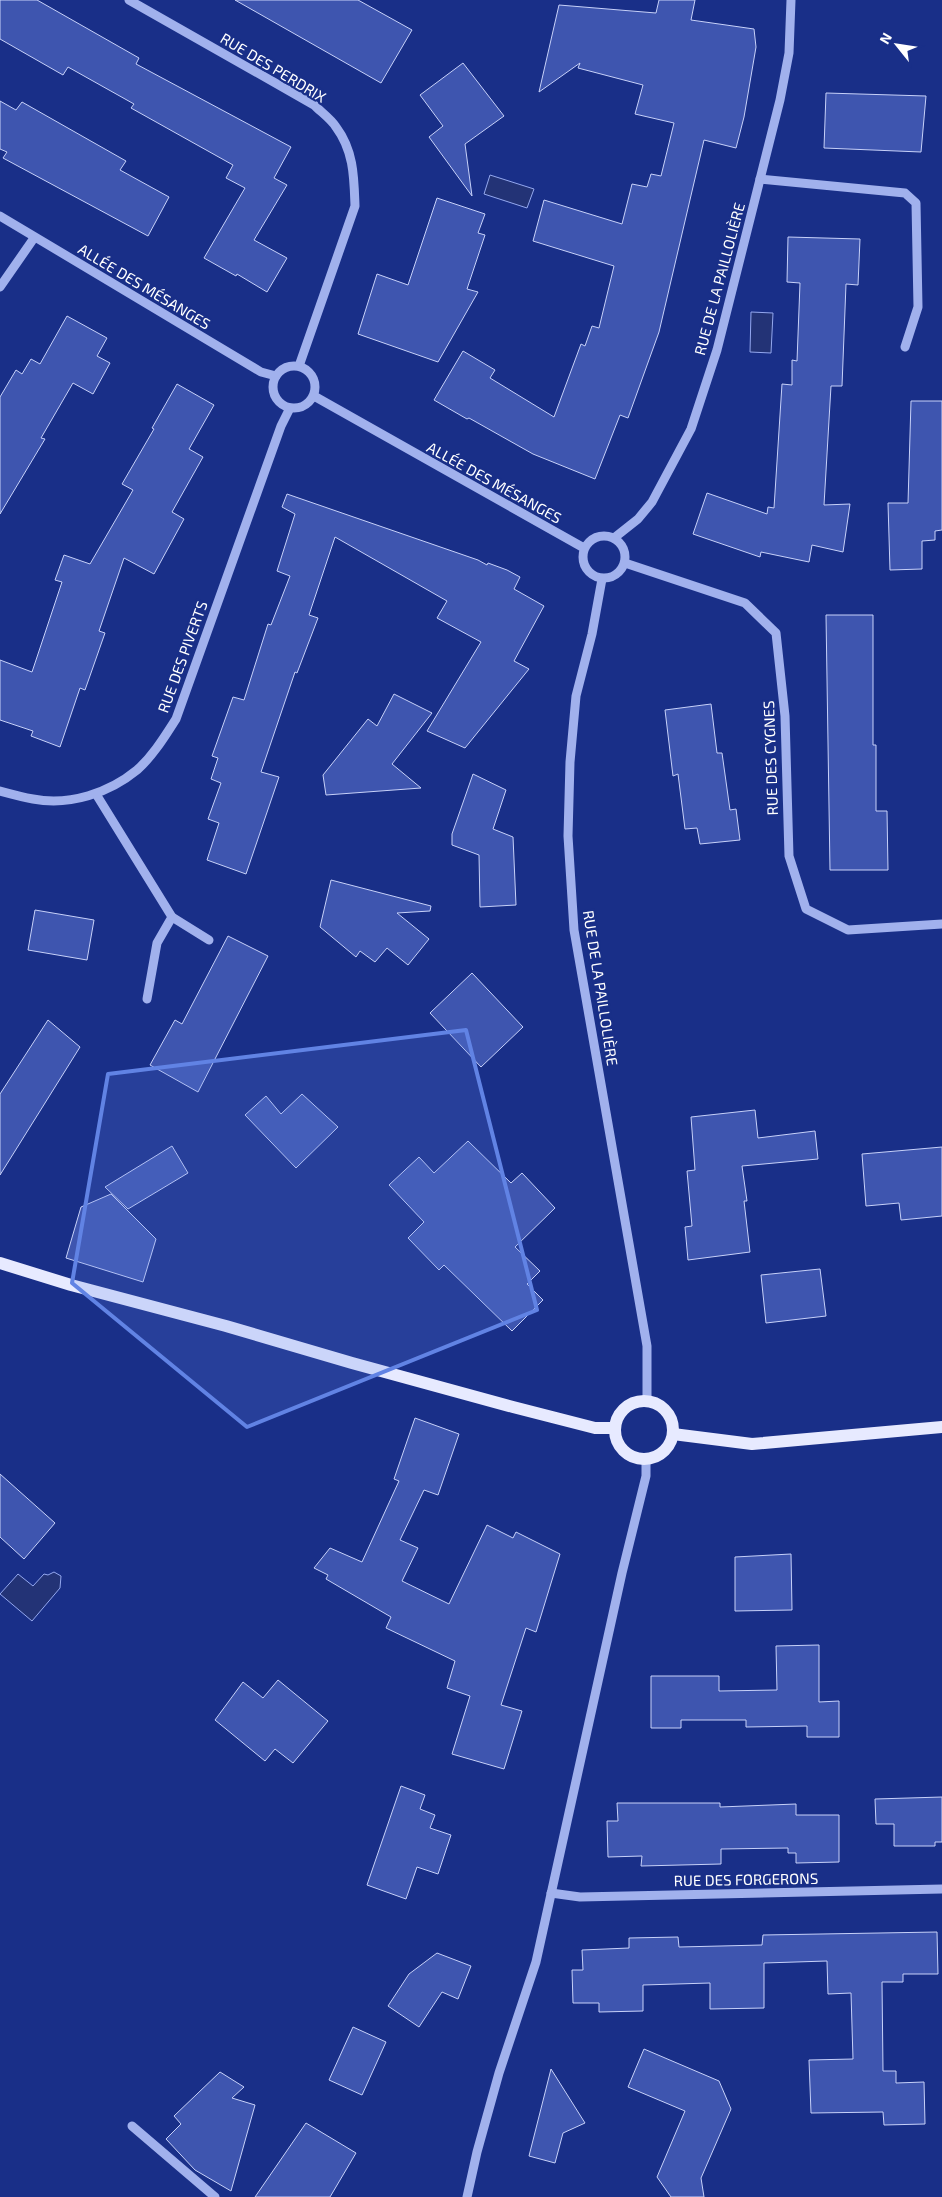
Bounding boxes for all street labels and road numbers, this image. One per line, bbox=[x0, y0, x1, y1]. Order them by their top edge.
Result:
street label: RUE DES PERDRIX bbox=[217, 29, 330, 106]
street label: RUE DE LA PAILLOLIÈRE bbox=[690, 200, 748, 357]
street label: ALLÉE DES MÉSANGES bbox=[75, 240, 214, 333]
street label: ALLÉE DES MÉSANGES bbox=[424, 438, 565, 527]
street label: RUE DES PIVERTS bbox=[153, 598, 211, 715]
street label: RUE DES CYGNES bbox=[759, 700, 781, 816]
street label: RUE DE LA PAILLOLIÈRE bbox=[580, 909, 622, 1067]
street label: RUE DES FORGERONS bbox=[674, 1869, 818, 1889]

